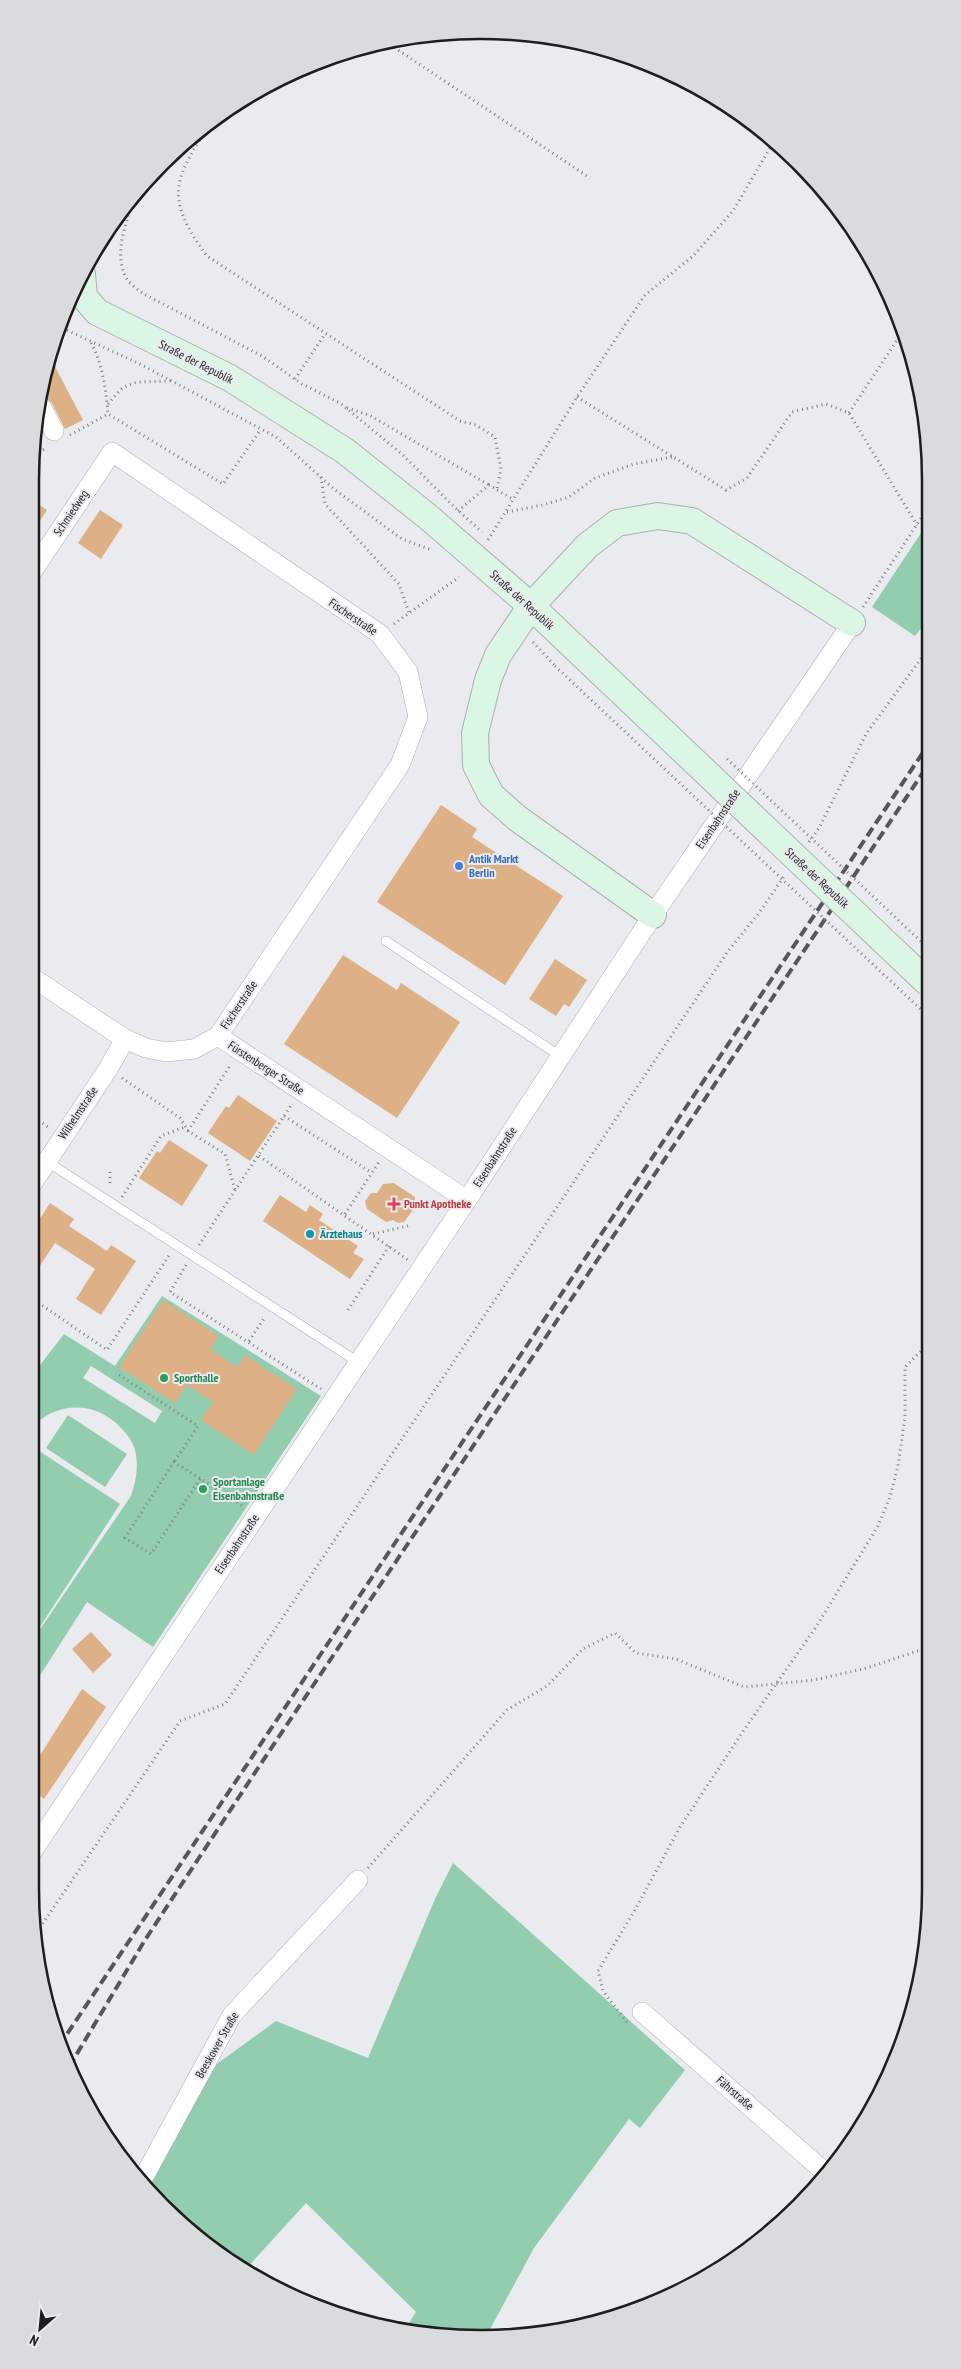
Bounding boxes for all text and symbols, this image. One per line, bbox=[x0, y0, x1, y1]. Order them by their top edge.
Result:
street label: Straße der Republik bbox=[156, 336, 236, 387]
street label: Schmiedweg bbox=[50, 487, 91, 539]
street label: Straße der Republik bbox=[487, 567, 558, 633]
street label: Fischerstraße bbox=[326, 595, 381, 638]
street label: Eisenbahnstraße bbox=[692, 786, 743, 851]
street label: Straße der Republik bbox=[782, 844, 853, 911]
place label: Antik Markt Berlin bbox=[468, 851, 519, 880]
marker: Antik Markt Berlin bbox=[453, 860, 465, 872]
street label: Fischerstraße bbox=[217, 977, 260, 1032]
street label: Fürstenberger Straße bbox=[225, 1037, 307, 1098]
street label: Wilhelmstraße bbox=[54, 1083, 101, 1142]
street label: Eisenbahnstraße bbox=[470, 1124, 520, 1190]
place label: Punkt Apotheke bbox=[404, 1196, 471, 1211]
marker: Punkt Apotheke bbox=[388, 1198, 400, 1210]
place label: Ärztehaus bbox=[319, 1226, 362, 1241]
marker: Ärztehaus bbox=[304, 1228, 316, 1240]
place label: Sporthalle bbox=[174, 1370, 219, 1385]
marker: Sporthalle bbox=[158, 1372, 170, 1384]
place label: Sportanlage Eisenbahnstraße bbox=[213, 1474, 284, 1503]
marker: Sportanlage Eisenbahnstraße bbox=[197, 1483, 209, 1495]
street label: Eisenbahnstraße bbox=[211, 1511, 262, 1576]
street label: Beeskower Straße bbox=[192, 2009, 242, 2081]
street label: Fährstraße bbox=[714, 2072, 757, 2113]
north arrow bbox=[15, 2304, 65, 2354]
text: N bbox=[27, 2331, 42, 2350]

